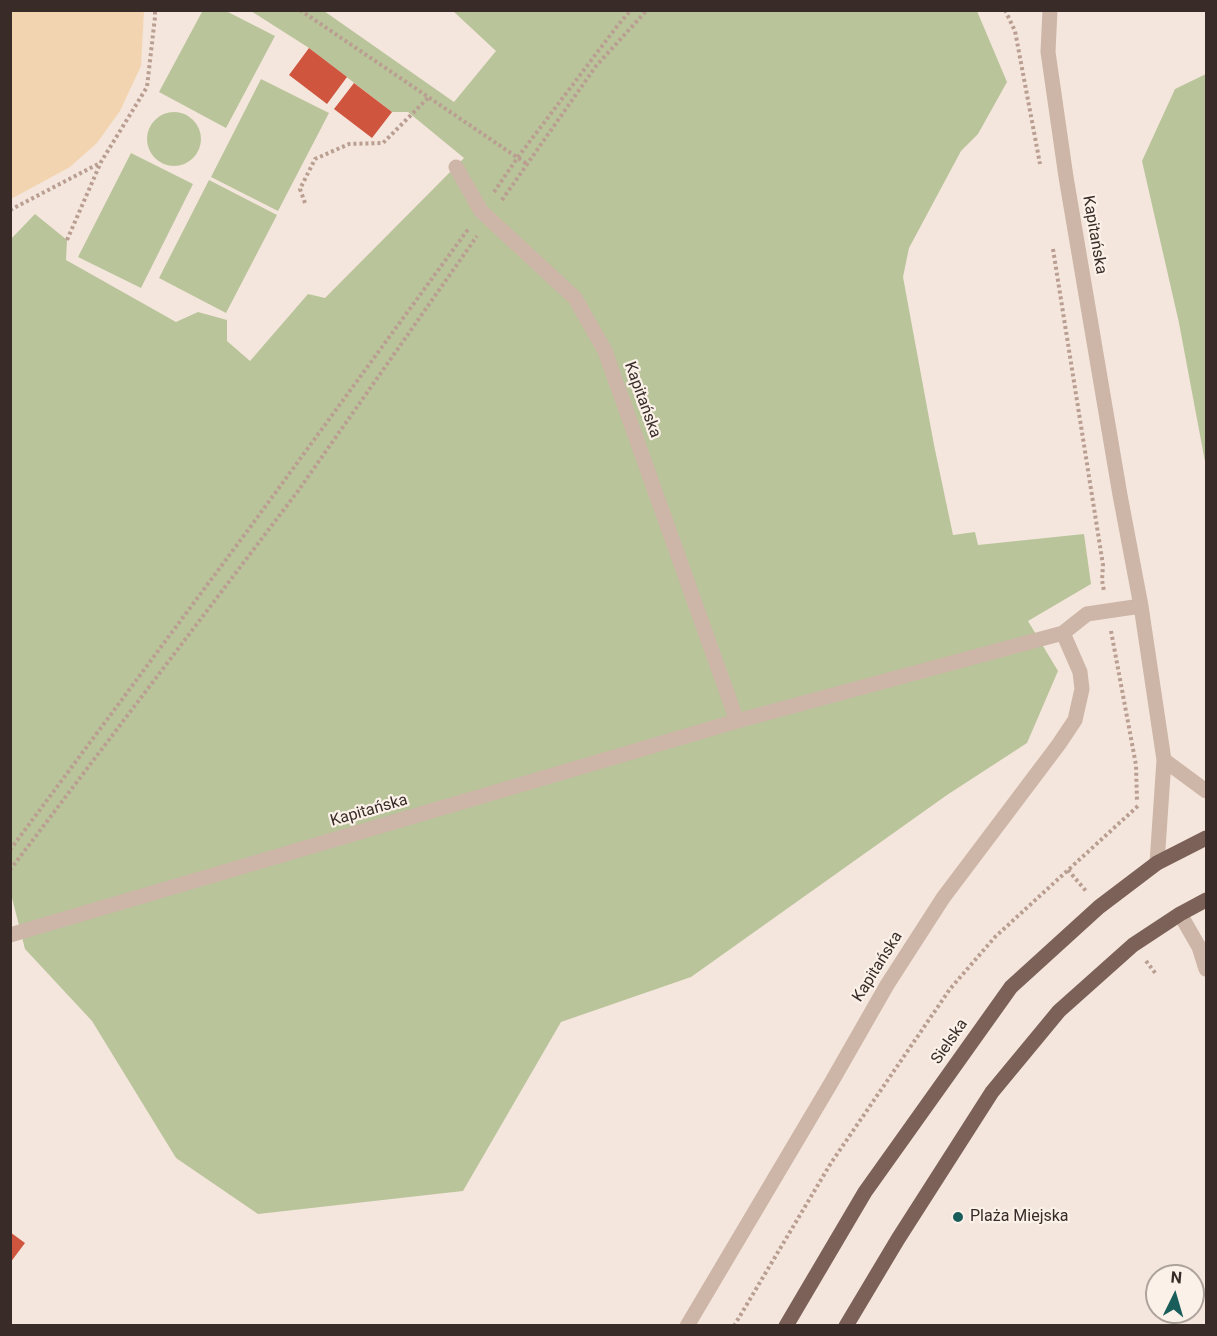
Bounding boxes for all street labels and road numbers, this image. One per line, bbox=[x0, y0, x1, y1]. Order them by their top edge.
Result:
street label: Kapitańska bbox=[1078, 194, 1110, 276]
street label: Kapitańska bbox=[619, 359, 665, 441]
street label: Kapitańska bbox=[328, 791, 410, 831]
street label: Kapitańska bbox=[849, 928, 907, 1006]
street label: Sielska bbox=[928, 1016, 972, 1068]

